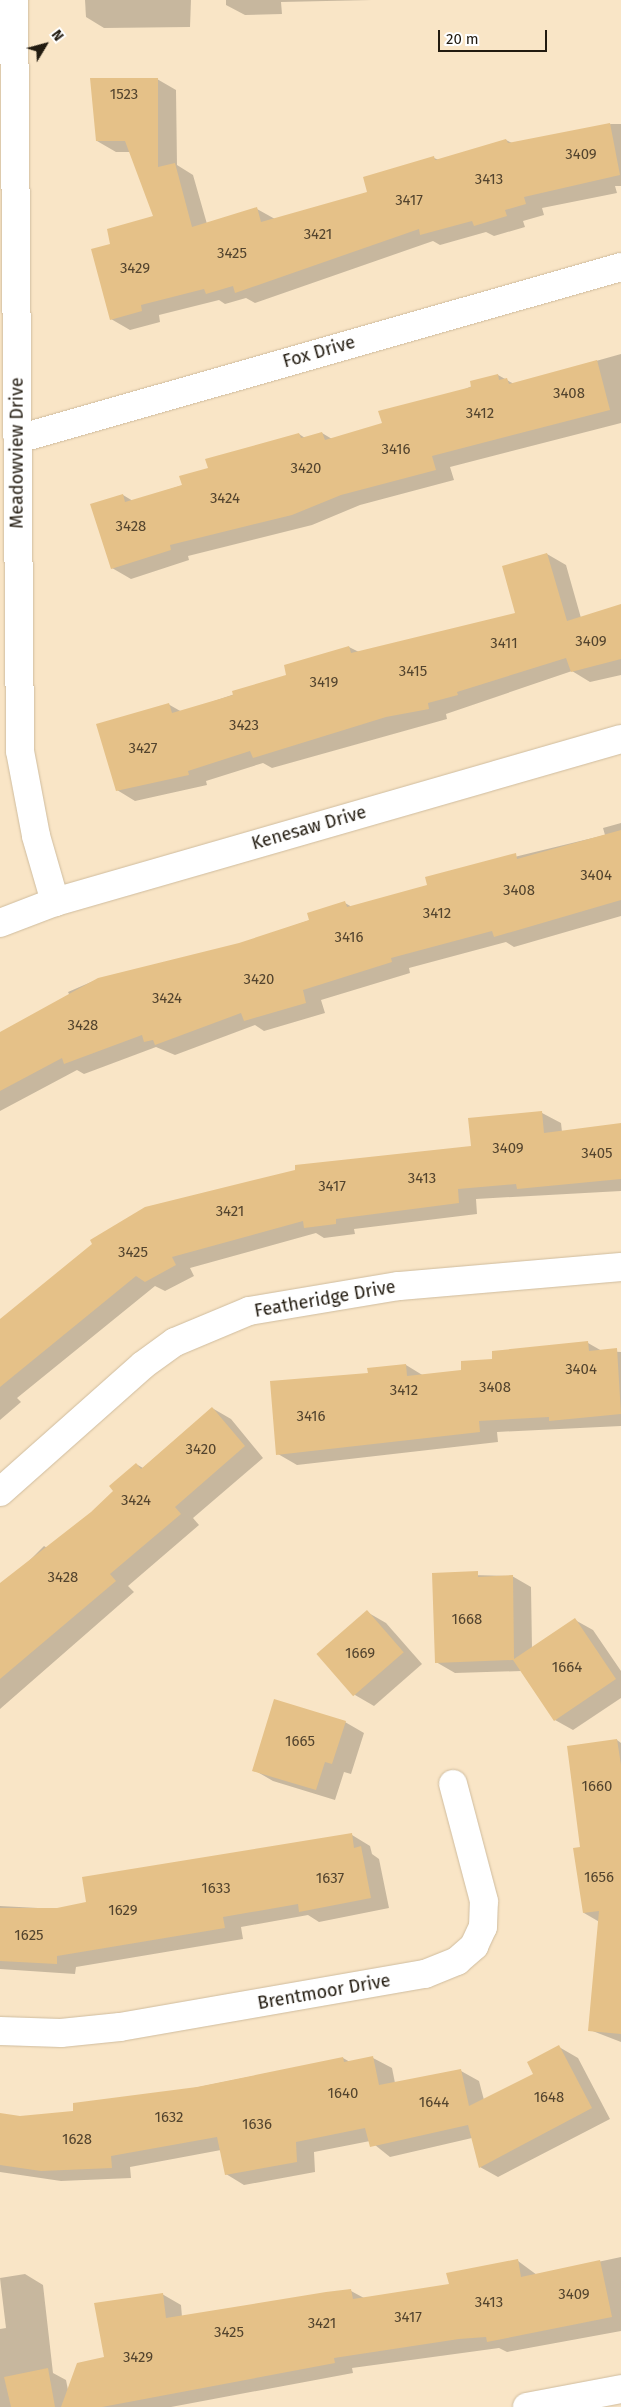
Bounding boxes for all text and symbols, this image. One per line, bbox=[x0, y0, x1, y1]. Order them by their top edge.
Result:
north arrow bbox=[20, 20, 70, 70]
scale bar bbox=[441, 20, 550, 52]
text: N bbox=[48, 27, 67, 44]
text: 20 m bbox=[446, 30, 479, 48]
house number: 1523 bbox=[110, 86, 138, 104]
house number: 3409 bbox=[565, 146, 597, 164]
house number: 3413 bbox=[475, 171, 503, 189]
house number: 3417 bbox=[395, 192, 423, 210]
house number: 3421 bbox=[304, 226, 332, 244]
house number: 3425 bbox=[217, 245, 247, 263]
house number: 3429 bbox=[120, 260, 150, 278]
street label: Fox Drive bbox=[280, 331, 358, 373]
street label: Meadowview Drive bbox=[6, 377, 28, 529]
house number: 3408 bbox=[553, 385, 585, 403]
house number: 3412 bbox=[466, 405, 494, 423]
house number: 3416 bbox=[381, 441, 411, 459]
house number: 3420 bbox=[291, 460, 321, 478]
house number: 3424 bbox=[210, 490, 240, 508]
house number: 3428 bbox=[116, 518, 146, 536]
house number: 3409 bbox=[575, 633, 607, 651]
house number: 3411 bbox=[490, 635, 518, 653]
house number: 3415 bbox=[399, 663, 427, 681]
house number: 3419 bbox=[310, 674, 338, 692]
house number: 3423 bbox=[229, 717, 259, 735]
house number: 3427 bbox=[128, 740, 158, 758]
street label: Kenesaw Drive bbox=[249, 801, 369, 855]
house number: 3404 bbox=[580, 867, 612, 885]
house number: 3408 bbox=[503, 882, 535, 900]
house number: 3412 bbox=[423, 905, 451, 923]
house number: 3416 bbox=[334, 929, 364, 947]
house number: 3420 bbox=[244, 971, 274, 989]
house number: 3424 bbox=[152, 990, 182, 1008]
house number: 3428 bbox=[68, 1017, 98, 1035]
house number: 3409 bbox=[492, 1140, 524, 1158]
house number: 3405 bbox=[581, 1145, 613, 1163]
house number: 3413 bbox=[408, 1170, 436, 1188]
house number: 3417 bbox=[318, 1178, 346, 1196]
house number: 3421 bbox=[216, 1203, 244, 1221]
house number: 3425 bbox=[118, 1244, 148, 1262]
street label: Featheridge Drive bbox=[253, 1276, 397, 1322]
house number: 3404 bbox=[565, 1361, 597, 1379]
house number: 3408 bbox=[479, 1379, 511, 1397]
house number: 3412 bbox=[390, 1382, 418, 1400]
house number: 3416 bbox=[296, 1408, 326, 1426]
house number: 3420 bbox=[186, 1441, 216, 1459]
house number: 3424 bbox=[121, 1492, 151, 1510]
house number: 3428 bbox=[48, 1569, 78, 1587]
house number: 1668 bbox=[452, 1611, 482, 1629]
house number: 1669 bbox=[345, 1645, 375, 1663]
house number: 1664 bbox=[552, 1659, 582, 1677]
house number: 1665 bbox=[285, 1733, 315, 1751]
house number: 1660 bbox=[582, 1778, 612, 1796]
house number: 1656 bbox=[584, 1869, 614, 1887]
house number: 1637 bbox=[316, 1870, 344, 1888]
house number: 1633 bbox=[201, 1880, 231, 1898]
house number: 1629 bbox=[108, 1902, 138, 1920]
house number: 1625 bbox=[14, 1927, 44, 1945]
street label: Brentmoor Drive bbox=[256, 1970, 392, 2014]
house number: 1640 bbox=[328, 2085, 358, 2103]
house number: 1648 bbox=[534, 2089, 564, 2107]
house number: 1644 bbox=[419, 2094, 449, 2112]
house number: 1632 bbox=[154, 2109, 184, 2127]
house number: 1636 bbox=[242, 2116, 272, 2134]
house number: 1628 bbox=[62, 2131, 92, 2149]
house number: 3409 bbox=[558, 2286, 590, 2304]
house number: 3413 bbox=[475, 2294, 503, 2312]
house number: 3417 bbox=[394, 2309, 422, 2327]
house number: 3421 bbox=[308, 2315, 336, 2333]
house number: 3425 bbox=[214, 2324, 244, 2342]
house number: 3429 bbox=[123, 2349, 153, 2367]

